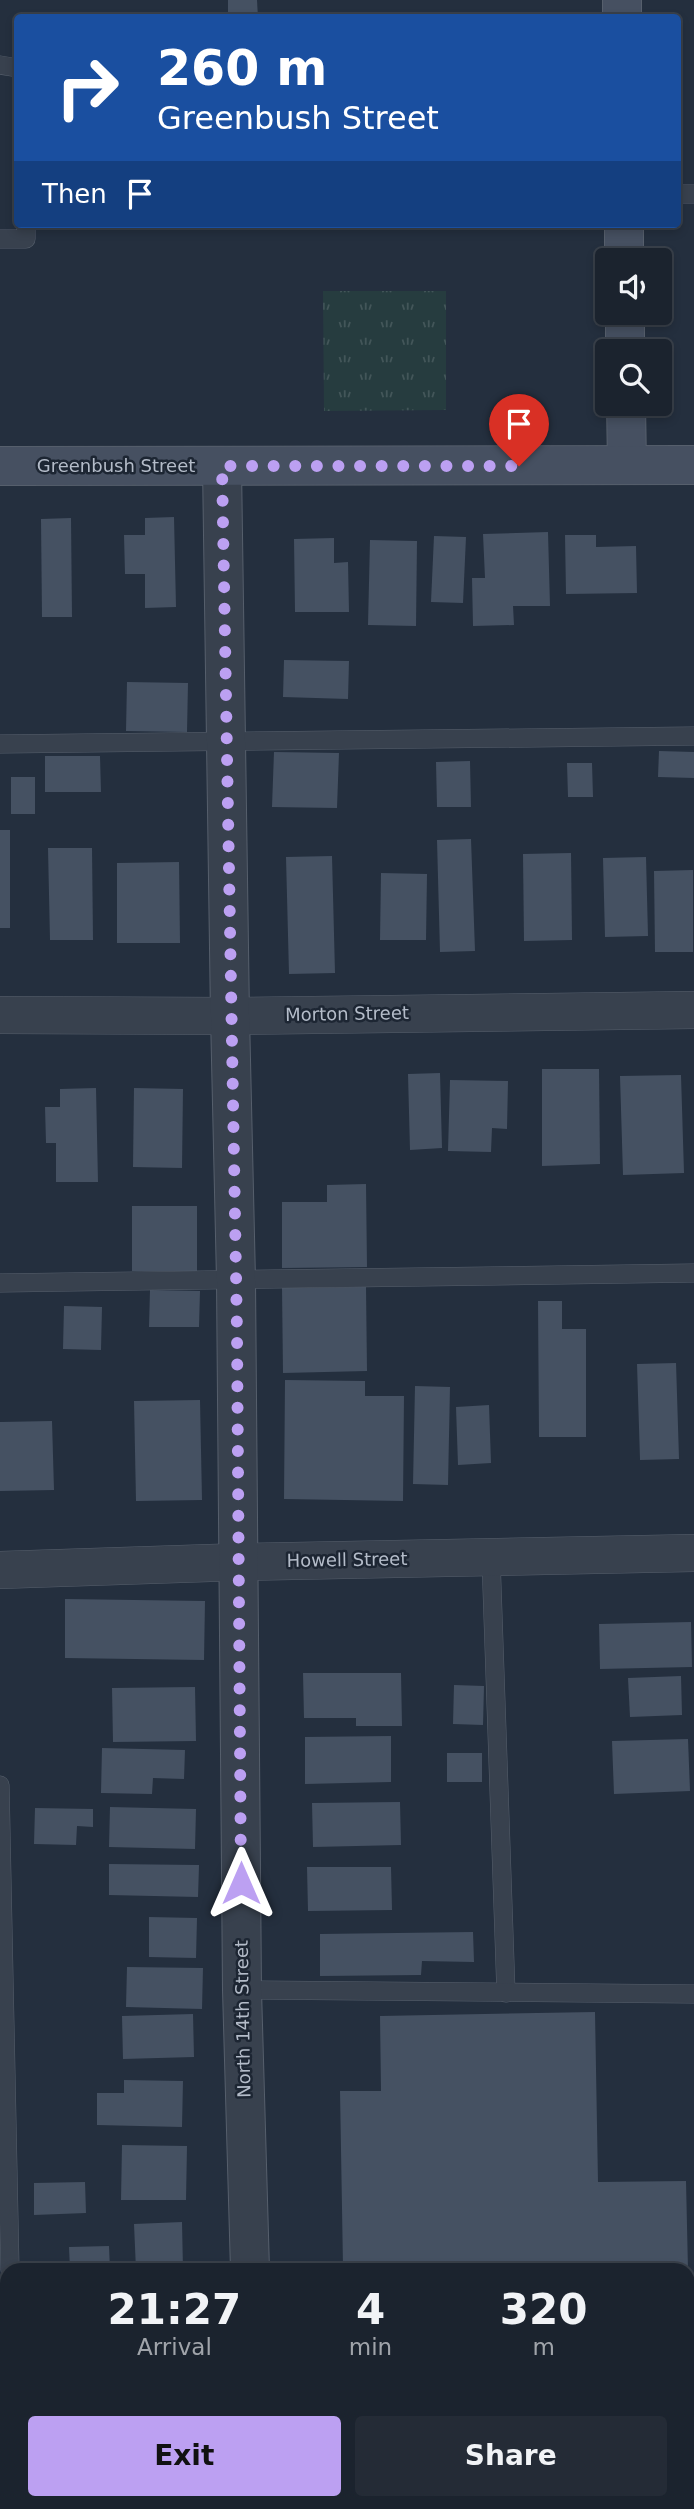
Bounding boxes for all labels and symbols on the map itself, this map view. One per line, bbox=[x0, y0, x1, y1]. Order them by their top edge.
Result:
pin bbox=[489, 394, 549, 466]
street label: Greenbush Street bbox=[37, 455, 195, 476]
street label: Morton Street bbox=[285, 1002, 409, 1025]
street label: Howell Street bbox=[286, 1548, 408, 1571]
position arrow bbox=[204, 1846, 278, 1920]
street label: North 14th Street bbox=[231, 1940, 254, 2098]

